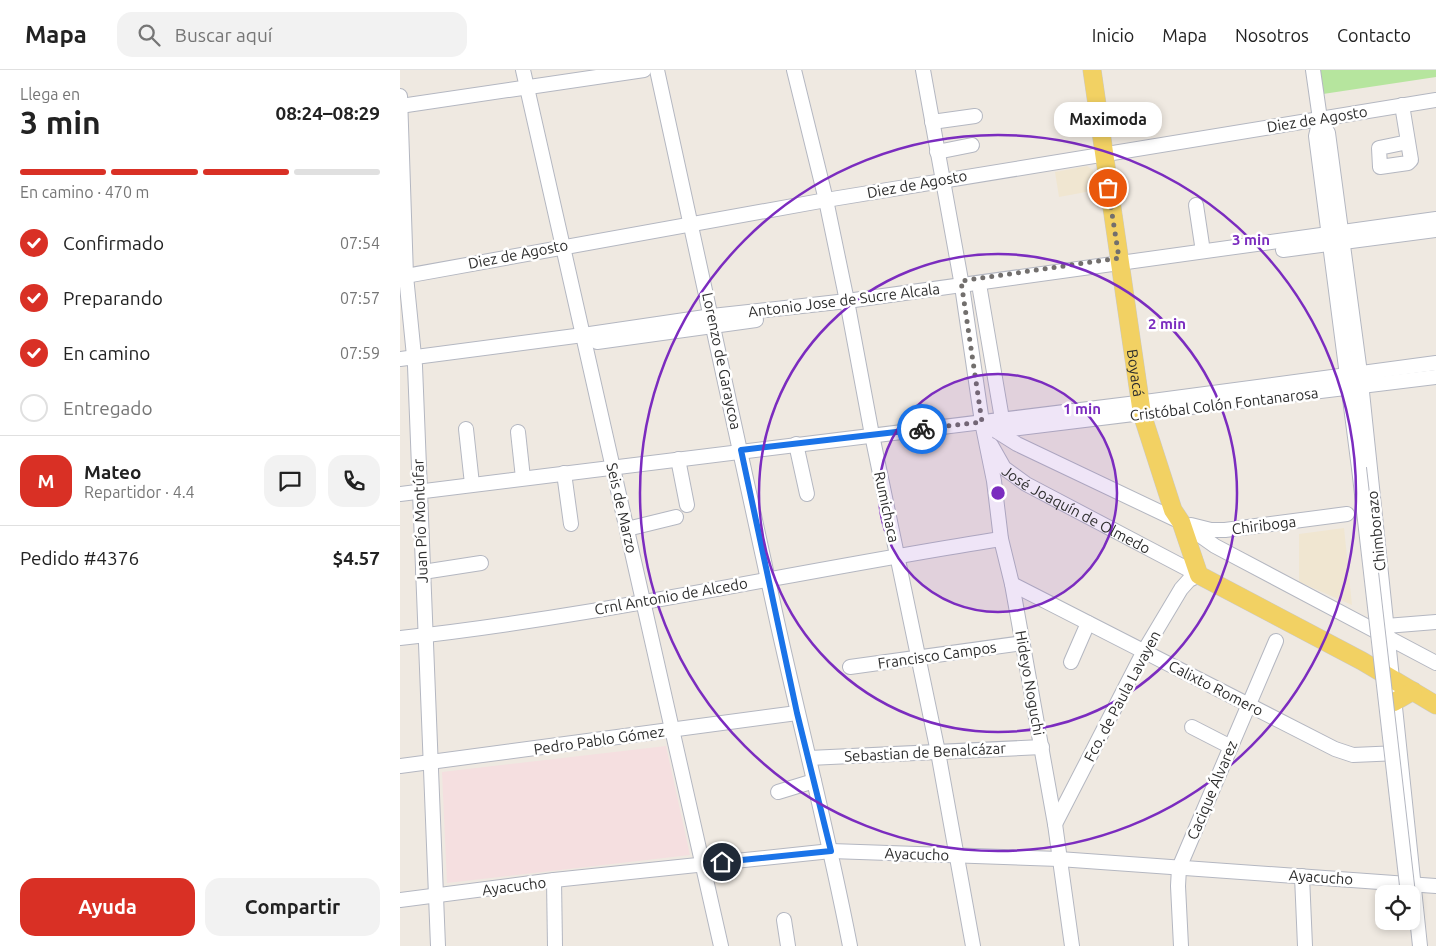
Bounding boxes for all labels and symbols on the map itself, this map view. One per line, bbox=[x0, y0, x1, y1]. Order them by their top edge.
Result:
callout: Maximoda bbox=[1054, 103, 1162, 138]
street label: Diez de Agosto bbox=[1265, 103, 1369, 135]
street label: Diez de Agosto bbox=[865, 167, 969, 201]
pin bbox=[1087, 167, 1129, 209]
text: 3 min bbox=[1232, 231, 1270, 248]
street label: Diez de Agosto bbox=[466, 236, 570, 272]
street label: Antonio Jose de Sucre Alcala bbox=[747, 280, 941, 320]
street label: Lorenzo de Garaycoa bbox=[699, 291, 745, 431]
text: 2 min bbox=[1148, 315, 1186, 332]
street label: Boyacá bbox=[1124, 348, 1148, 398]
street label: Cristóbal Colón Fontanarosa bbox=[1129, 384, 1319, 424]
text: 1 min bbox=[1063, 400, 1101, 417]
courier bbox=[897, 404, 947, 454]
street label: Juan Pío Montúfar bbox=[409, 458, 431, 583]
street label: Seis de Marzo bbox=[603, 461, 641, 555]
street label: José Joaquín de Olmedo bbox=[999, 461, 1153, 556]
street label: Rumichaca bbox=[871, 470, 903, 544]
centre of rings bbox=[989, 484, 1007, 502]
street label: Chimborazo bbox=[1363, 490, 1389, 572]
street label: Chiriboga bbox=[1231, 513, 1297, 537]
street label: Crnl Antonio de Alcedo bbox=[593, 574, 749, 618]
street label: Fco. de Paula Lavayen bbox=[1080, 628, 1164, 764]
street label: Hideyo Noguchi bbox=[1012, 629, 1048, 737]
street label: Francisco Campos bbox=[877, 638, 997, 672]
street label: Calixto Romero bbox=[1166, 657, 1266, 719]
street label: Pedro Pablo Gómez bbox=[532, 722, 666, 758]
street label: Cacique Álvarez bbox=[1183, 738, 1241, 842]
street label: Sebastian de Benalcázar bbox=[844, 739, 1007, 765]
pin bbox=[701, 841, 743, 883]
street label: Ayacucho bbox=[884, 844, 950, 864]
street label: Ayacucho bbox=[1288, 866, 1354, 888]
street label: Ayacucho bbox=[481, 874, 547, 898]

